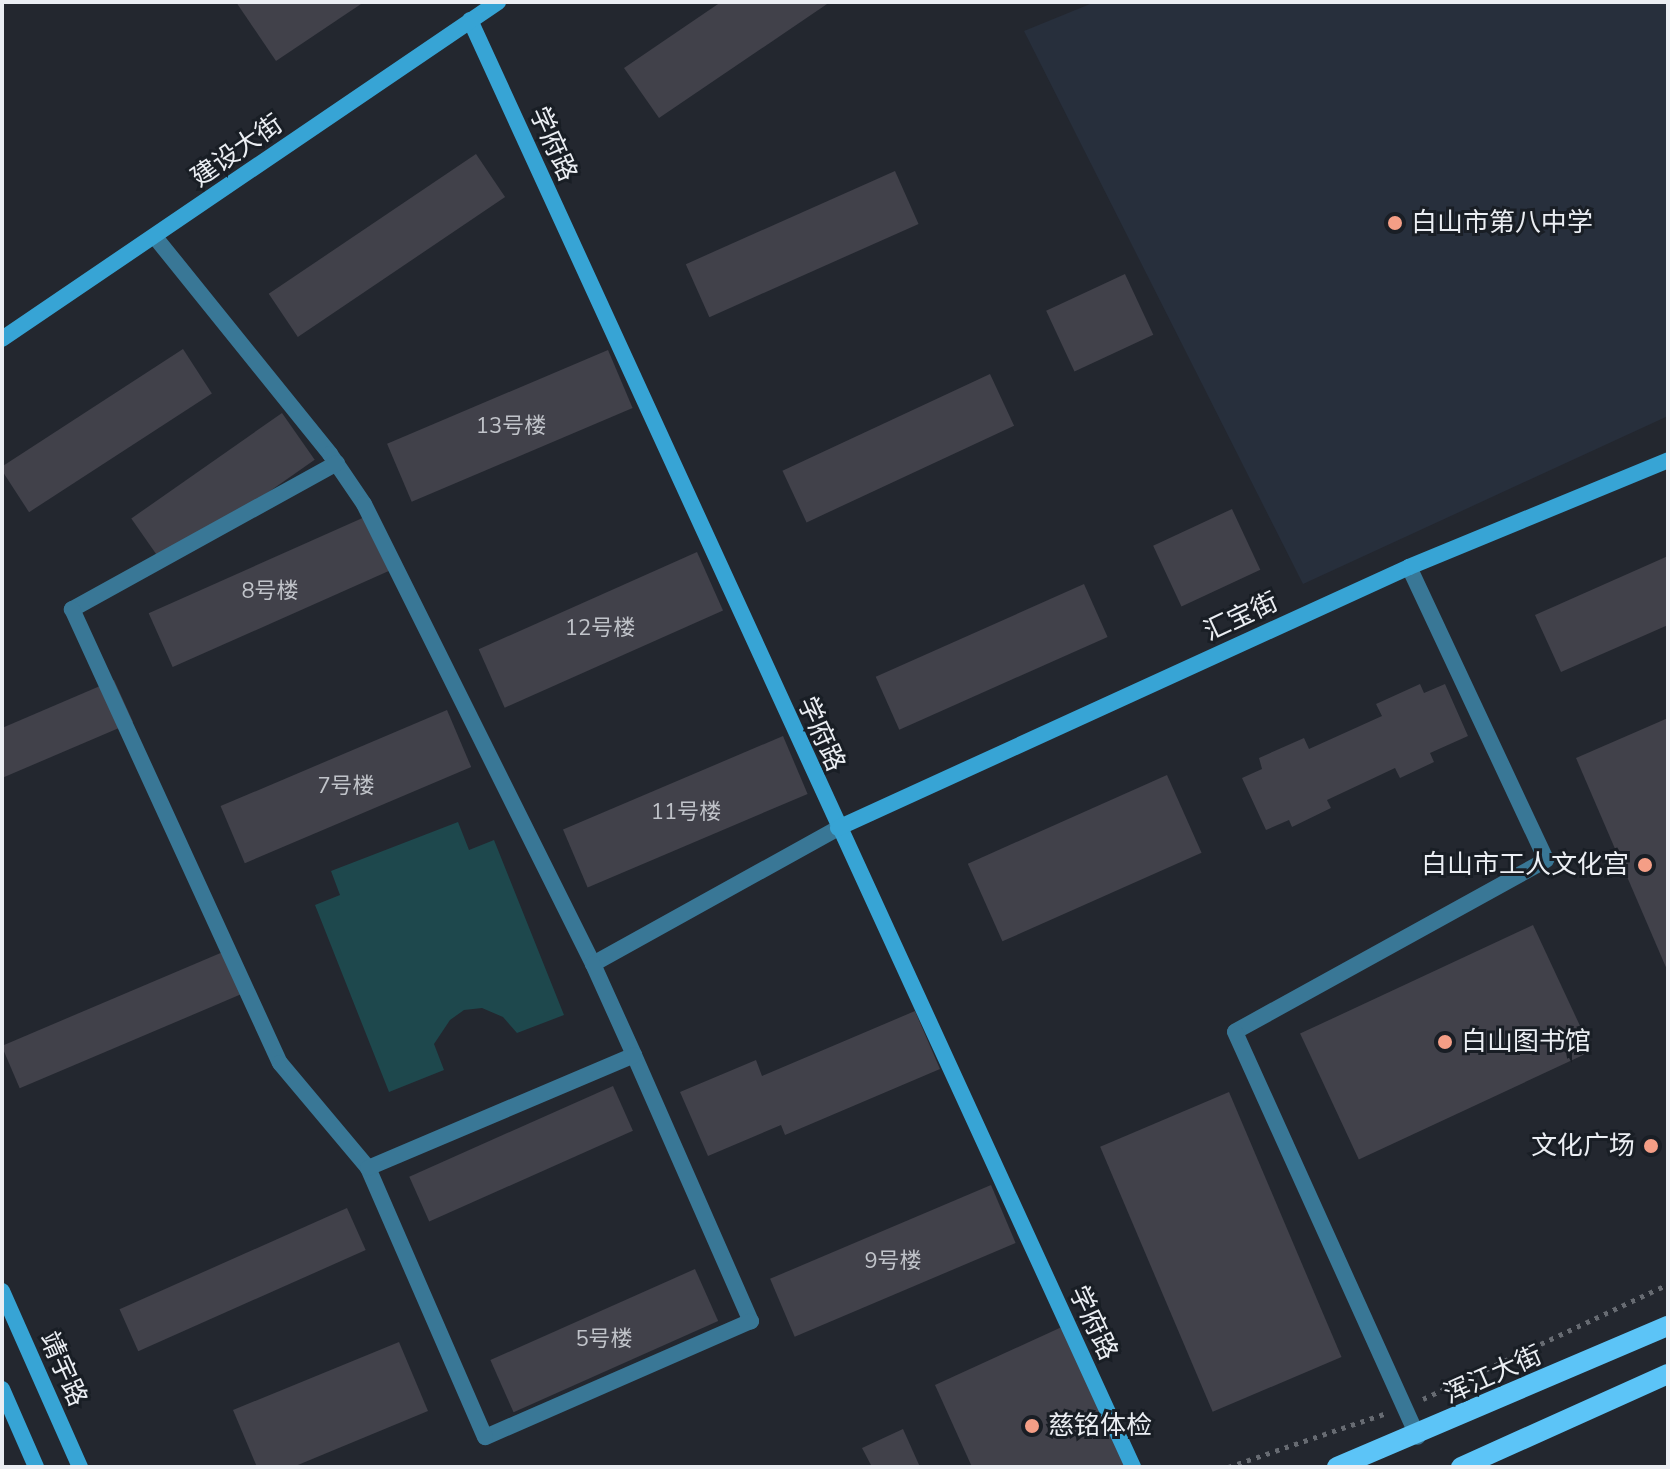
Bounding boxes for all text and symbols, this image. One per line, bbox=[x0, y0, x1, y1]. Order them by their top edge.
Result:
street label: 学府路 bbox=[523, 102, 583, 186]
street label: 建设大街 bbox=[185, 108, 289, 194]
place label: 白山市第八中学 bbox=[1411, 207, 1593, 239]
marker: 白山市第八中学 bbox=[1386, 214, 1404, 232]
house number: 13号楼 bbox=[476, 414, 546, 440]
house number: 8号楼 bbox=[241, 579, 299, 605]
street label: 汇宝街 bbox=[1199, 586, 1283, 648]
house number: 12号楼 bbox=[565, 616, 635, 642]
street label: 学府路 bbox=[791, 692, 851, 776]
house number: 7号楼 bbox=[317, 774, 375, 800]
house number: 11号楼 bbox=[651, 800, 721, 826]
place label: 白山市工人文化宫 bbox=[1421, 849, 1629, 881]
marker: 白山市工人文化宫 bbox=[1636, 856, 1654, 874]
place label: 白山图书馆 bbox=[1461, 1026, 1591, 1058]
marker: 白山图书馆 bbox=[1436, 1033, 1454, 1051]
place label: 文化广场 bbox=[1531, 1130, 1635, 1162]
marker: 文化广场 bbox=[1642, 1137, 1660, 1155]
house number: 9号楼 bbox=[864, 1249, 922, 1275]
street label: 学府路 bbox=[1062, 1281, 1124, 1365]
street label: 靖宇路 bbox=[33, 1327, 93, 1411]
house number: 5号楼 bbox=[575, 1327, 633, 1353]
street label: 浑江大街 bbox=[1439, 1340, 1547, 1410]
place label: 慈铭体检 bbox=[1048, 1410, 1152, 1442]
marker: 慈铭体检 bbox=[1023, 1417, 1041, 1435]

